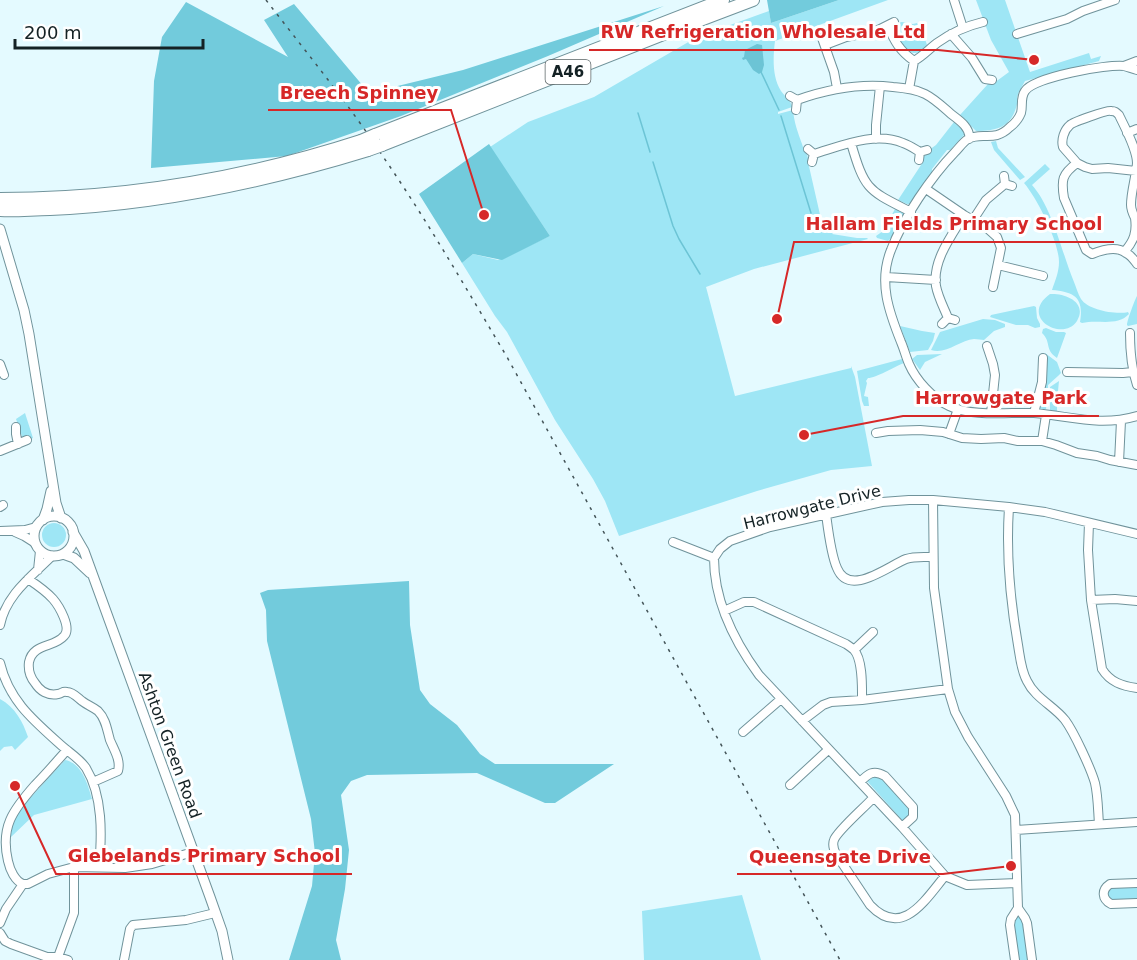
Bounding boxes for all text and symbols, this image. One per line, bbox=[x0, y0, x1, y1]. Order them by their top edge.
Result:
scale bar bbox=[15, 12, 202, 50]
callout: RW Refrigeration Wholesale Ltd bbox=[589, 14, 938, 50]
text: RW Refrigeration Wholesale Ltd bbox=[600, 21, 926, 42]
text: 200 m bbox=[24, 22, 82, 43]
road number: A46 bbox=[546, 60, 590, 84]
callout: Breech Spinney bbox=[268, 74, 451, 110]
text: Breech Spinney bbox=[280, 82, 438, 103]
callout: Hallam Fields Primary School bbox=[794, 206, 1114, 242]
text: Hallam Fields Primary School bbox=[806, 213, 1102, 234]
callout: Harrowgate Park bbox=[903, 380, 1099, 416]
text: Harrowgate Park bbox=[915, 387, 1088, 408]
street label: Harrowgate Drive bbox=[741, 481, 883, 533]
street label: Ashton Green Road bbox=[135, 669, 205, 821]
callout: Glebelands Primary School bbox=[56, 838, 352, 874]
callout: Queensgate Drive bbox=[737, 838, 943, 874]
text: Glebelands Primary School bbox=[68, 845, 340, 866]
text: Queensgate Drive bbox=[749, 846, 931, 867]

